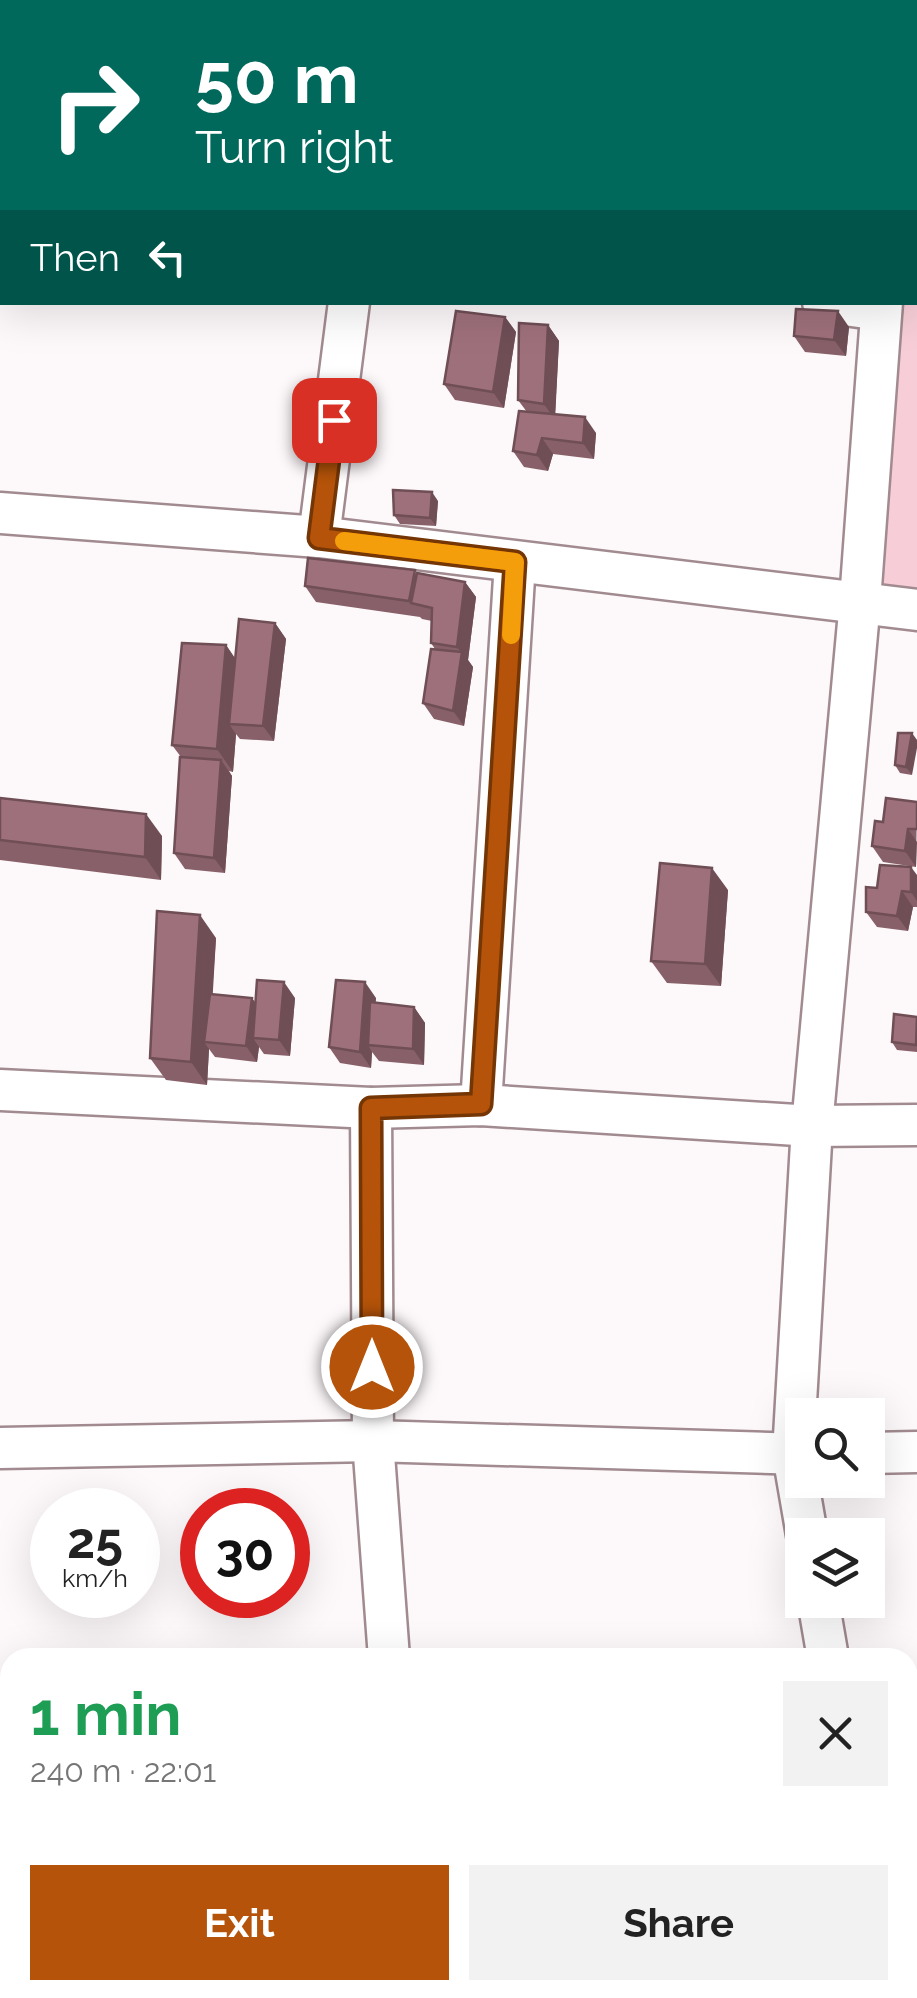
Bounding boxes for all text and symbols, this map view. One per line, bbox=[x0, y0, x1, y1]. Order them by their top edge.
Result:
text: 50 m bbox=[195, 37, 359, 119]
icon: right bbox=[30, 40, 160, 170]
text: Turn right bbox=[195, 121, 393, 174]
icon: left bbox=[140, 230, 195, 285]
text: Then bbox=[30, 235, 120, 280]
pin bbox=[292, 378, 377, 463]
icon: arrive bbox=[307, 393, 362, 448]
position arrow bbox=[320, 1315, 424, 1419]
map controls bbox=[785, 1398, 885, 1618]
button: search bbox=[785, 1398, 885, 1498]
speed limit sign: 30 bbox=[180, 1488, 310, 1618]
text: 25 bbox=[67, 1511, 123, 1570]
button: layers bbox=[785, 1518, 885, 1618]
text: km/h bbox=[62, 1563, 128, 1593]
text: 1 min bbox=[30, 1679, 181, 1749]
button: close bbox=[783, 1681, 888, 1786]
text: 240 m · 22:01 bbox=[30, 1752, 216, 1789]
button: Exit bbox=[30, 1865, 449, 1980]
button: Share bbox=[469, 1865, 888, 1980]

